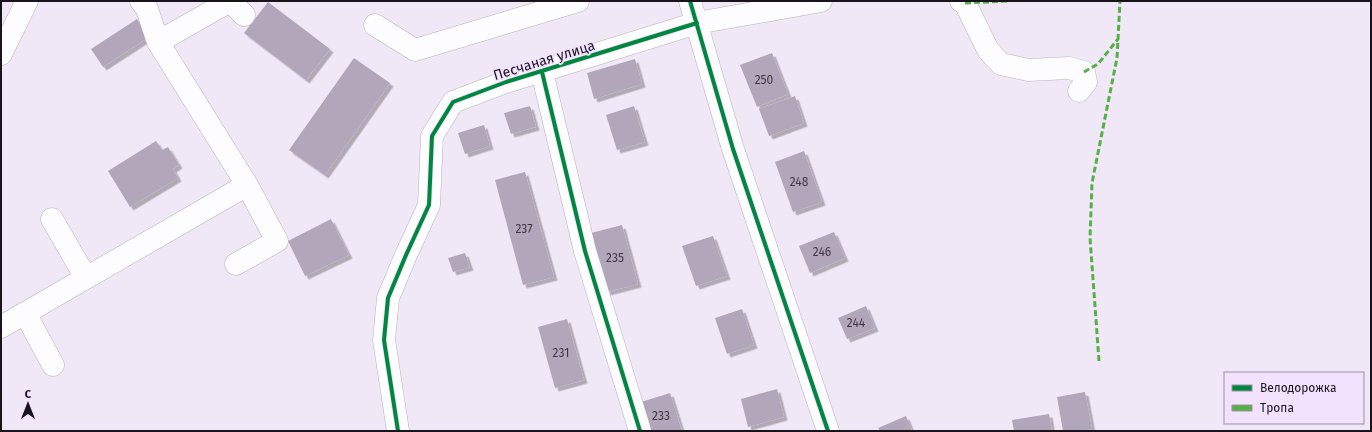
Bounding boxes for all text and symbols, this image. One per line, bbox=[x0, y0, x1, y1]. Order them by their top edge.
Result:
street label: Песчаная улица bbox=[491, 37, 597, 84]
house number: 250 bbox=[755, 73, 774, 87]
house number: 248 bbox=[790, 175, 809, 189]
house number: 237 bbox=[515, 222, 533, 236]
house number: 246 bbox=[813, 245, 831, 259]
house number: 235 bbox=[606, 251, 624, 265]
house number: 244 bbox=[847, 316, 866, 330]
house number: 231 bbox=[553, 346, 569, 360]
legend bbox=[1224, 372, 1364, 424]
text: Велодорожка bbox=[1260, 381, 1336, 395]
north arrow bbox=[8, 384, 48, 424]
text: С bbox=[25, 388, 32, 401]
text: Тропа bbox=[1260, 401, 1294, 415]
house number: 233 bbox=[652, 409, 670, 423]

